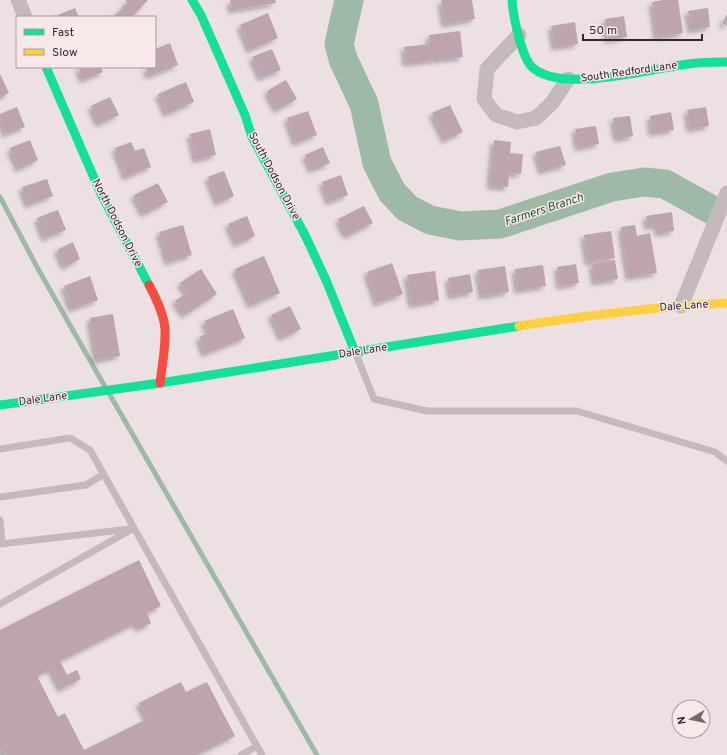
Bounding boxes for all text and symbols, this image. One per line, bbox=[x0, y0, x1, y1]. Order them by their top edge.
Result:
legend bbox=[16, 16, 156, 68]
scale bar bbox=[583, 16, 702, 42]
text: 50 m bbox=[589, 23, 617, 39]
text: Fast bbox=[52, 25, 74, 41]
text: Slow bbox=[52, 45, 78, 61]
street label: South Redford Lane bbox=[580, 58, 678, 86]
street label: South Dodson Drive bbox=[245, 130, 303, 222]
street label: North Dodson Drive bbox=[89, 177, 145, 269]
water label: Farmers Branch bbox=[503, 190, 586, 230]
street label: Dale Lane bbox=[659, 297, 709, 315]
street label: Dale Lane bbox=[338, 340, 388, 362]
street label: Dale Lane bbox=[18, 389, 68, 409]
north arrow bbox=[671, 699, 711, 739]
text: N bbox=[675, 715, 690, 725]

